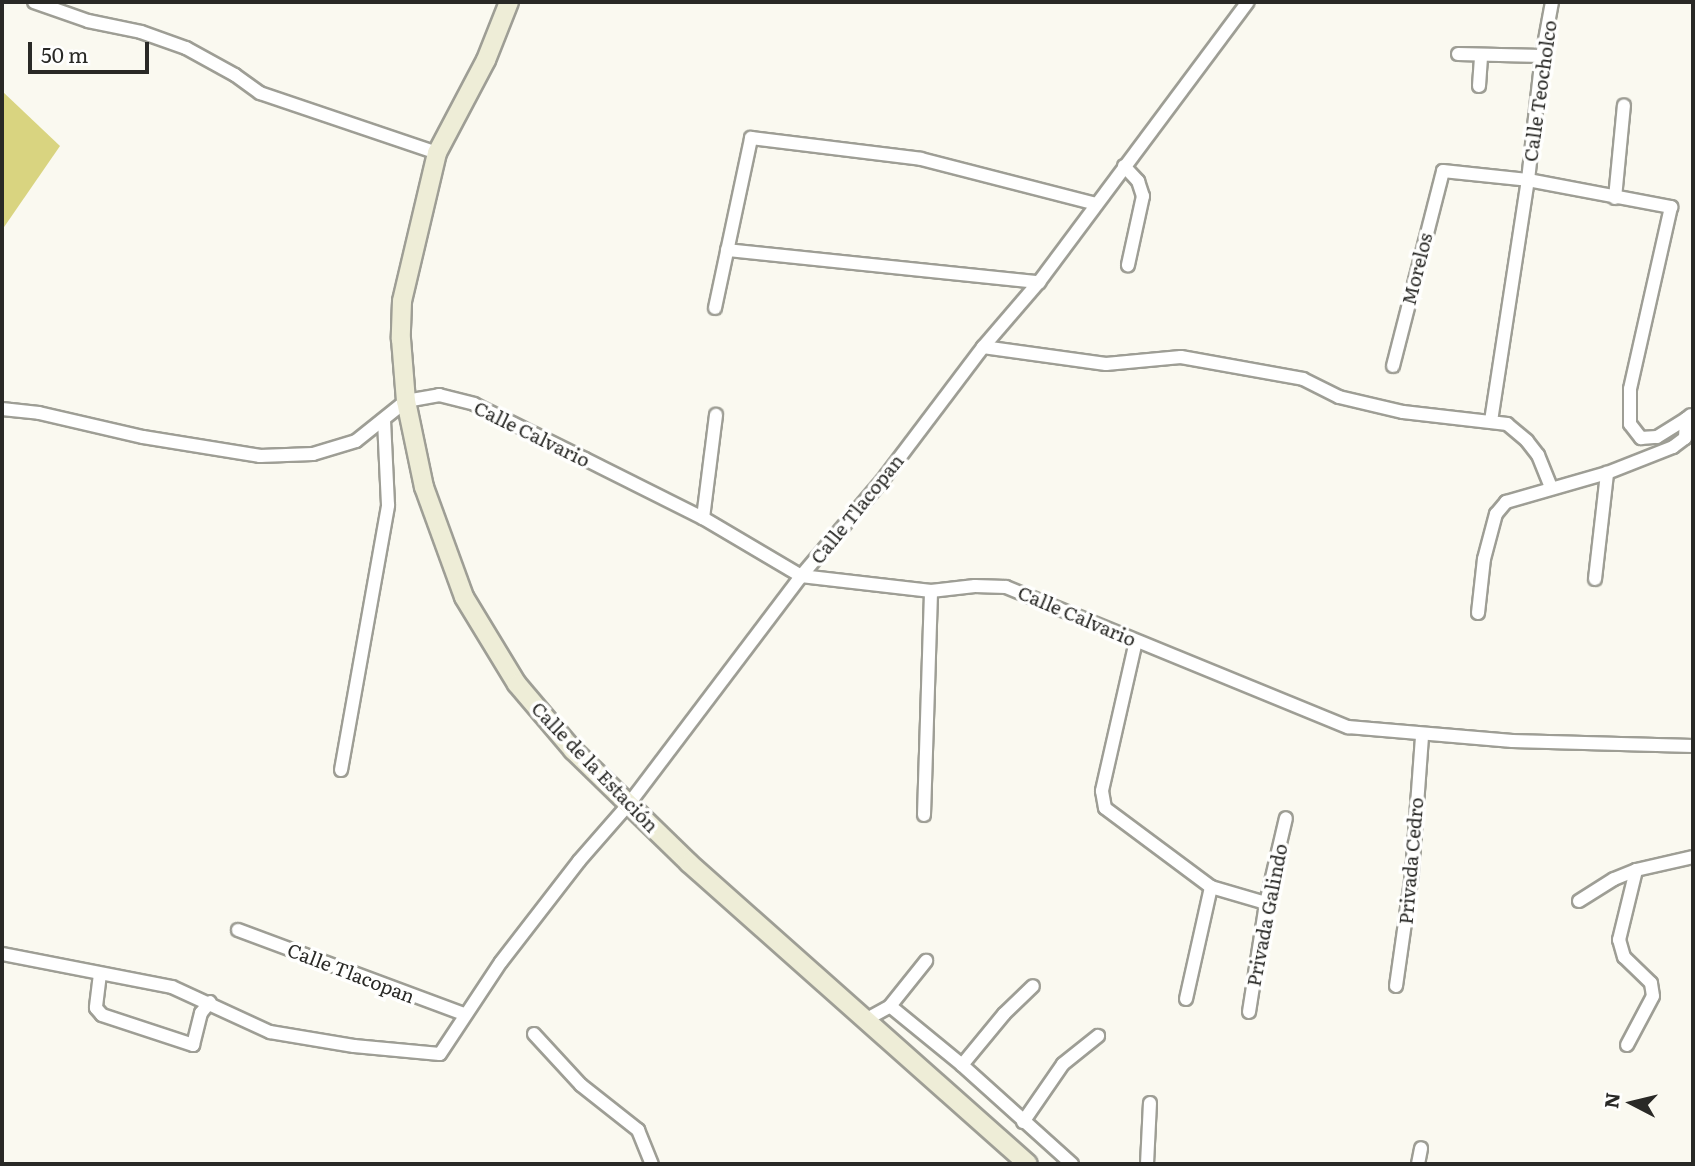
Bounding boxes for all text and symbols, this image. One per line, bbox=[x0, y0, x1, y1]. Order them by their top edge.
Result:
street label: Calle Teocholco bbox=[1519, 19, 1561, 163]
scale bar bbox=[32, 28, 152, 72]
text: 50 m bbox=[41, 38, 88, 69]
street label: Morelos bbox=[1397, 231, 1437, 307]
street label: Calle Calvario bbox=[470, 396, 594, 472]
street label: Calle Tlacopan bbox=[806, 450, 908, 568]
street label: Calle Calvario bbox=[1015, 581, 1139, 651]
street label: Calle de la Estación bbox=[527, 697, 663, 837]
street label: Privada Cedro bbox=[1394, 796, 1428, 926]
street label: Privada Galindo bbox=[1242, 842, 1292, 988]
street label: Calle Tlacopan bbox=[284, 938, 418, 1008]
north arrow bbox=[1597, 1068, 1667, 1138]
text: N bbox=[1596, 1091, 1626, 1110]

